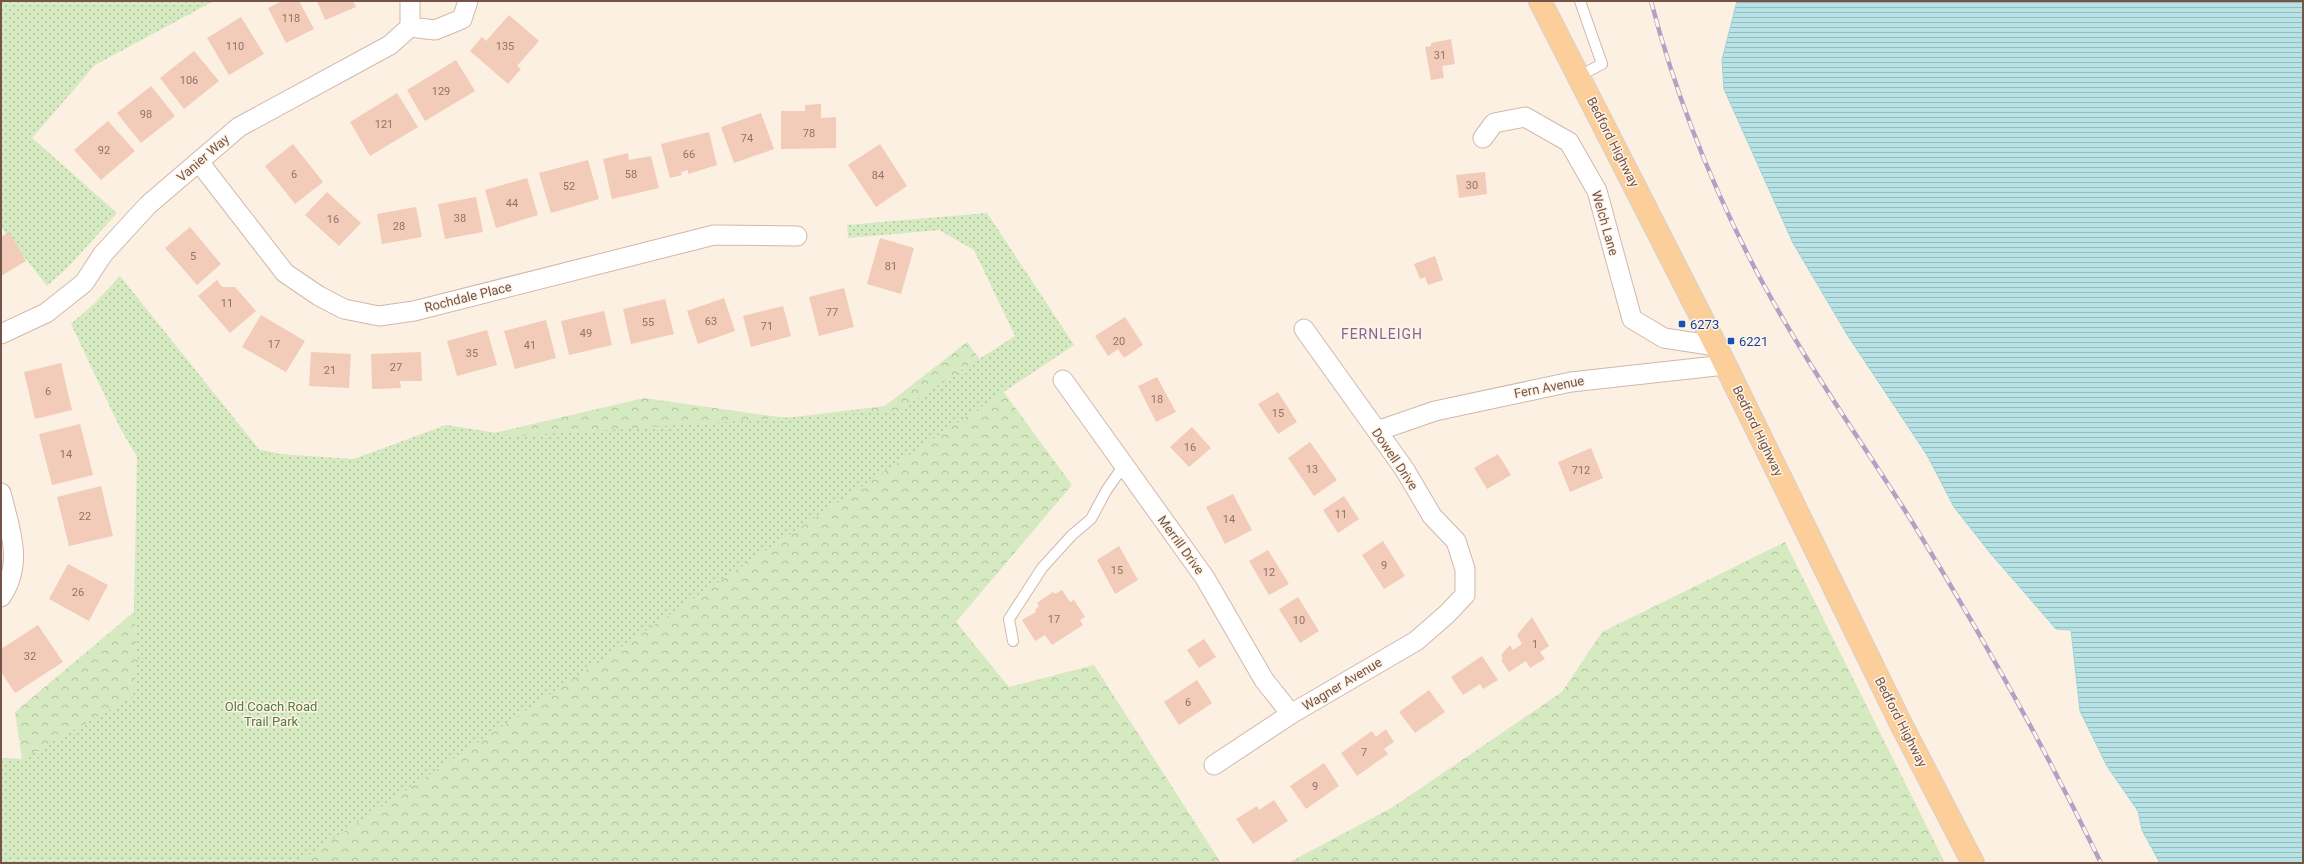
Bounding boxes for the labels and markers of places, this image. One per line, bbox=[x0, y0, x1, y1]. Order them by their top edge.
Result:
place label: 6273 bbox=[1690, 317, 1719, 332]
marker: 6273 bbox=[1677, 319, 1687, 329]
place label: 6221 bbox=[1739, 334, 1768, 349]
marker: 6221 bbox=[1726, 336, 1736, 346]

